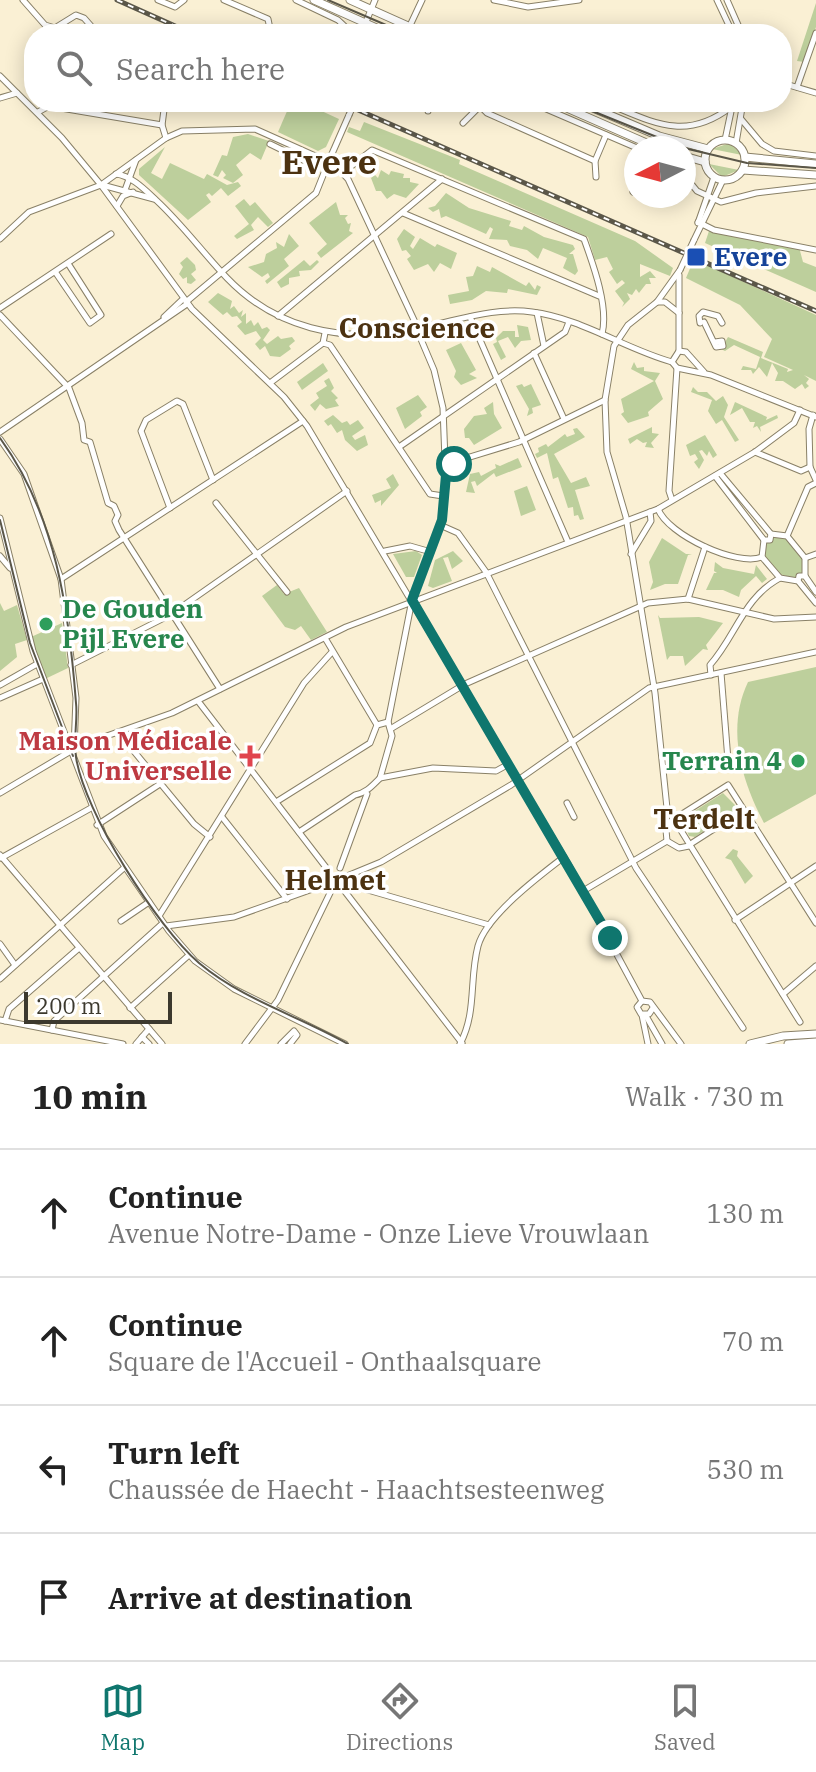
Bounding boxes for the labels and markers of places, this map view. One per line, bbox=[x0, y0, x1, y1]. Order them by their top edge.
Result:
place label: Evere bbox=[714, 239, 788, 273]
marker: Evere bbox=[685, 246, 707, 268]
place label: De Gouden Pijl Evere bbox=[62, 591, 203, 655]
marker: De Gouden Pijl Evere bbox=[37, 615, 55, 633]
place label: Maison Médicale Universelle bbox=[18, 723, 232, 787]
place label: Terrain 4 bbox=[662, 743, 782, 777]
marker: Maison Médicale Universelle bbox=[239, 745, 261, 767]
marker: Terrain 4 bbox=[789, 752, 807, 770]

